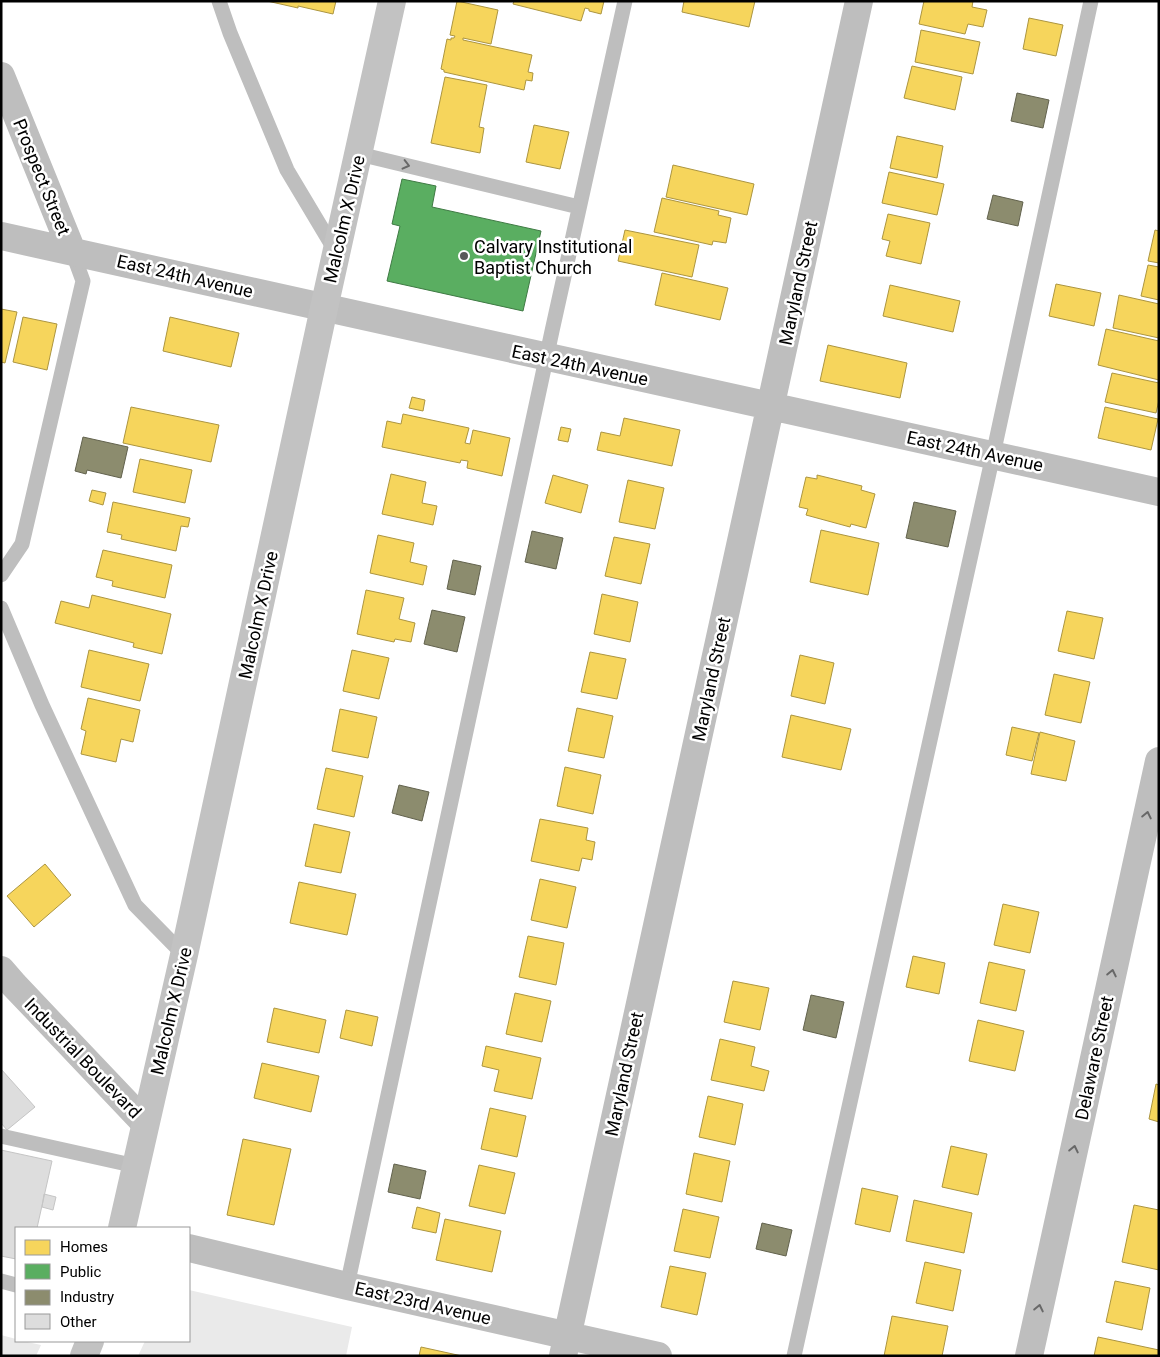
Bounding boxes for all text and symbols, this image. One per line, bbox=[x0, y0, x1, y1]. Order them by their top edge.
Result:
street label: Prospect Street bbox=[9, 116, 75, 238]
street label: Malcolm X Drive bbox=[319, 153, 369, 285]
one-way arrow bbox=[402, 159, 411, 170]
street label: Maryland Street bbox=[775, 219, 821, 347]
place label: Calvary Institutional Baptist Church bbox=[474, 236, 632, 278]
street label: East 24th Avenue bbox=[115, 250, 255, 302]
marker: Calvary Institutional Baptist Church bbox=[458, 250, 470, 262]
street label: East 24th Avenue bbox=[510, 340, 650, 390]
street label: East 24th Avenue bbox=[905, 426, 1045, 476]
street label: Malcolm X Drive bbox=[234, 549, 282, 681]
street label: Maryland Street bbox=[688, 615, 734, 743]
one-way arrow bbox=[1141, 810, 1152, 819]
street label: Malcolm X Drive bbox=[146, 945, 196, 1077]
one-way arrow bbox=[1107, 969, 1117, 978]
street label: Industrial Boulevard bbox=[20, 994, 146, 1122]
street label: Delaware Street bbox=[1071, 994, 1117, 1122]
street label: Maryland Street bbox=[601, 1010, 647, 1138]
one-way arrow bbox=[1068, 1145, 1079, 1154]
legend bbox=[15, 1227, 190, 1342]
text: Homes bbox=[60, 1238, 108, 1256]
text: Public bbox=[60, 1263, 101, 1281]
street label: East 23rd Avenue bbox=[353, 1277, 493, 1329]
text: Industry bbox=[60, 1288, 114, 1306]
one-way arrow bbox=[1034, 1304, 1044, 1313]
text: Other bbox=[60, 1313, 97, 1331]

